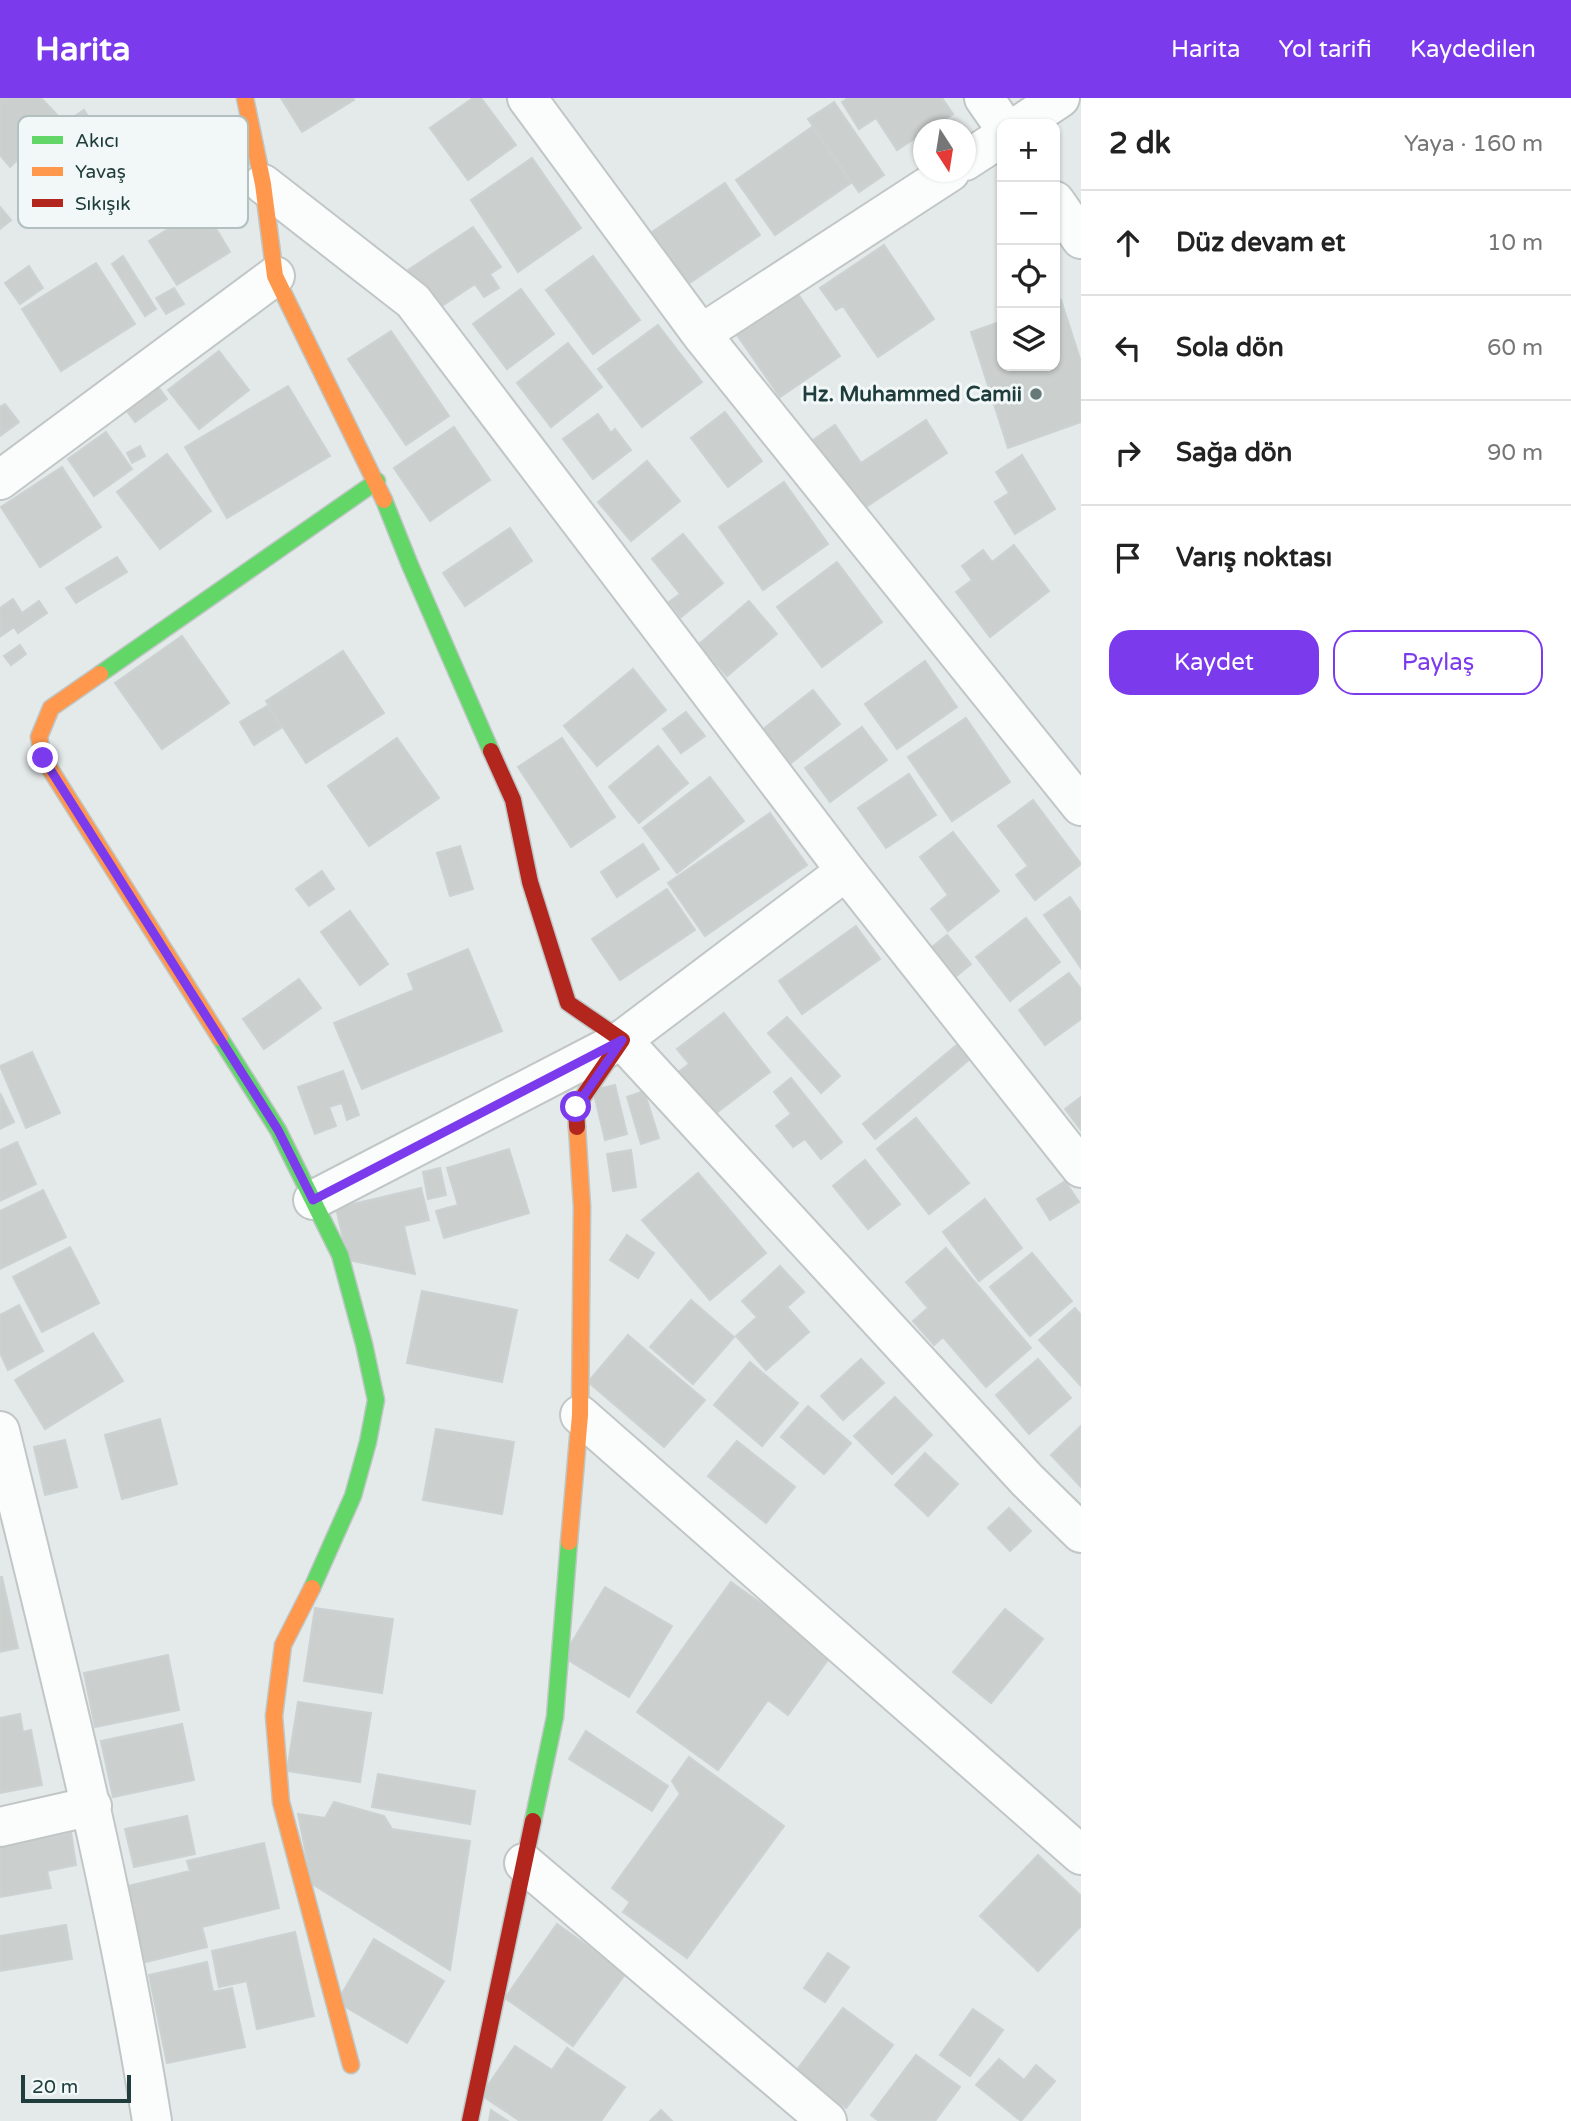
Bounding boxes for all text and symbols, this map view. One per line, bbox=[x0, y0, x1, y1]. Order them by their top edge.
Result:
text: Harita bbox=[35, 30, 130, 69]
text: Harita bbox=[1171, 35, 1240, 64]
text: Yol tarifi bbox=[1278, 35, 1372, 64]
text: Kaydedilen bbox=[1410, 35, 1536, 64]
legend bbox=[18, 116, 248, 228]
north arrow bbox=[913, 119, 976, 182]
map controls bbox=[997, 119, 1060, 371]
button: + bbox=[997, 119, 1060, 182]
text: 2 dk bbox=[1109, 125, 1171, 162]
text: Akıcı bbox=[75, 130, 119, 152]
text: Yaya · 160 m bbox=[1404, 130, 1543, 158]
text: Yavaş bbox=[75, 161, 126, 183]
button: − bbox=[997, 182, 1060, 245]
text: Sıkışık bbox=[75, 193, 131, 215]
icon: ahead bbox=[1109, 224, 1147, 262]
text: Düz devam et bbox=[1176, 227, 1345, 258]
text: 10 m bbox=[1487, 229, 1543, 257]
button: locate bbox=[997, 245, 1060, 308]
button: layers bbox=[997, 308, 1060, 371]
icon: left bbox=[1109, 329, 1147, 367]
text: Sola dön bbox=[1176, 332, 1284, 363]
text: 60 m bbox=[1487, 334, 1543, 362]
place label: Hz. Muhammed Camii bbox=[802, 382, 1022, 407]
marker: Hz. Muhammed Camii bbox=[1028, 386, 1044, 402]
icon: right bbox=[1109, 434, 1147, 472]
text: Sağa dön bbox=[1176, 437, 1292, 468]
text: 90 m bbox=[1487, 439, 1543, 467]
icon: arrive bbox=[1109, 539, 1147, 577]
text: Varış noktası bbox=[1176, 542, 1332, 573]
button: Kaydet bbox=[1109, 630, 1319, 695]
button: Paylaş bbox=[1333, 630, 1543, 695]
route end bbox=[27, 742, 58, 773]
route start bbox=[560, 1091, 591, 1122]
scale bar bbox=[21, 2072, 131, 2104]
text: 20 m bbox=[32, 2076, 78, 2098]

